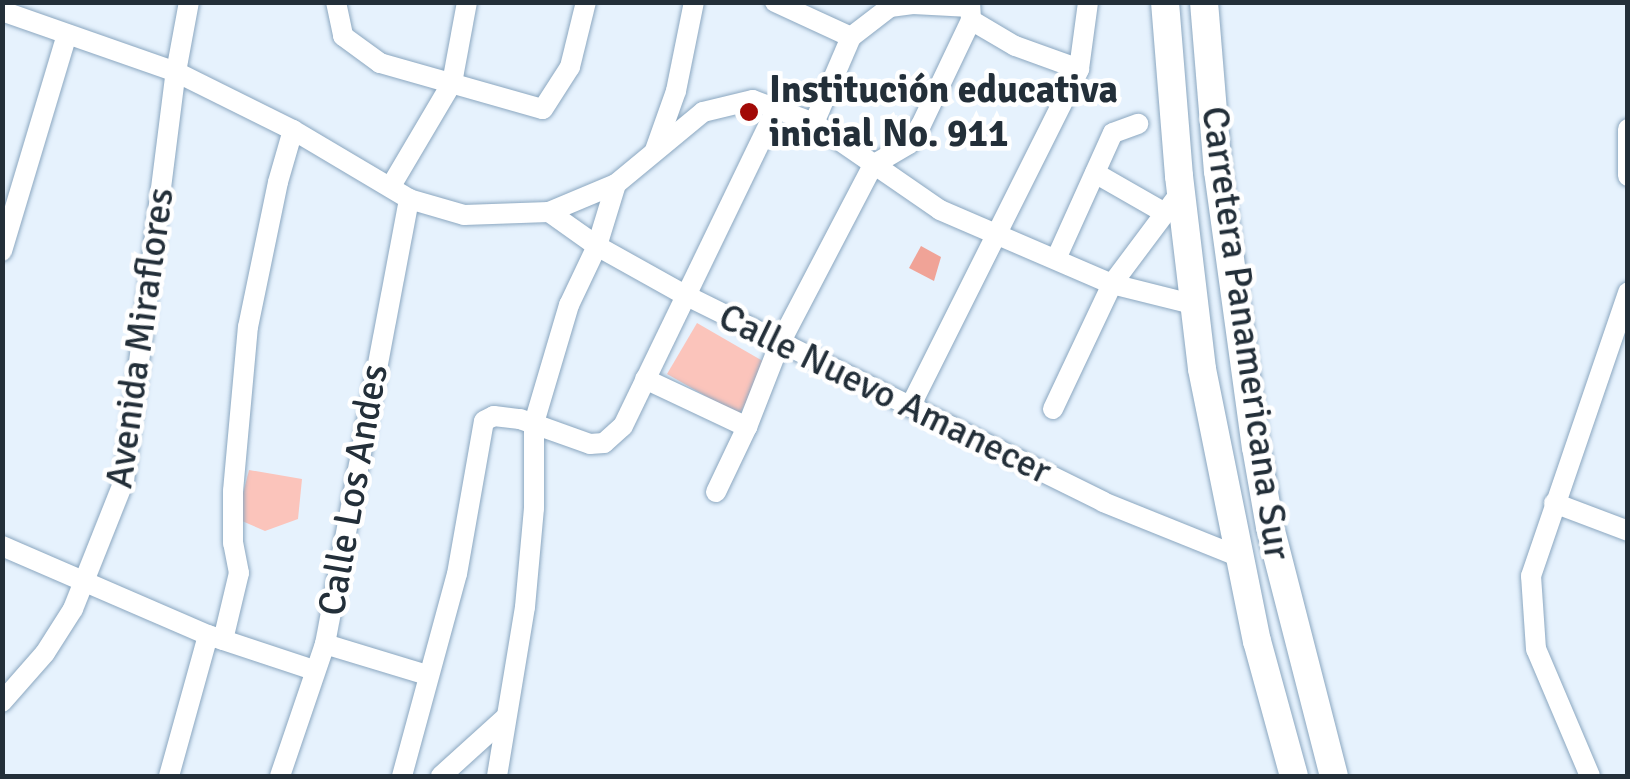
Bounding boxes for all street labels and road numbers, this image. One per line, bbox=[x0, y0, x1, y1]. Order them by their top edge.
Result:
street label: Carretera Panamericana Sur bbox=[1192, 103, 1300, 563]
street label: Avenida Miraflores bbox=[96, 185, 184, 491]
street label: Calle Nuevo Amanecer bbox=[711, 294, 1059, 494]
street label: Calle Los Andes bbox=[308, 361, 398, 619]

